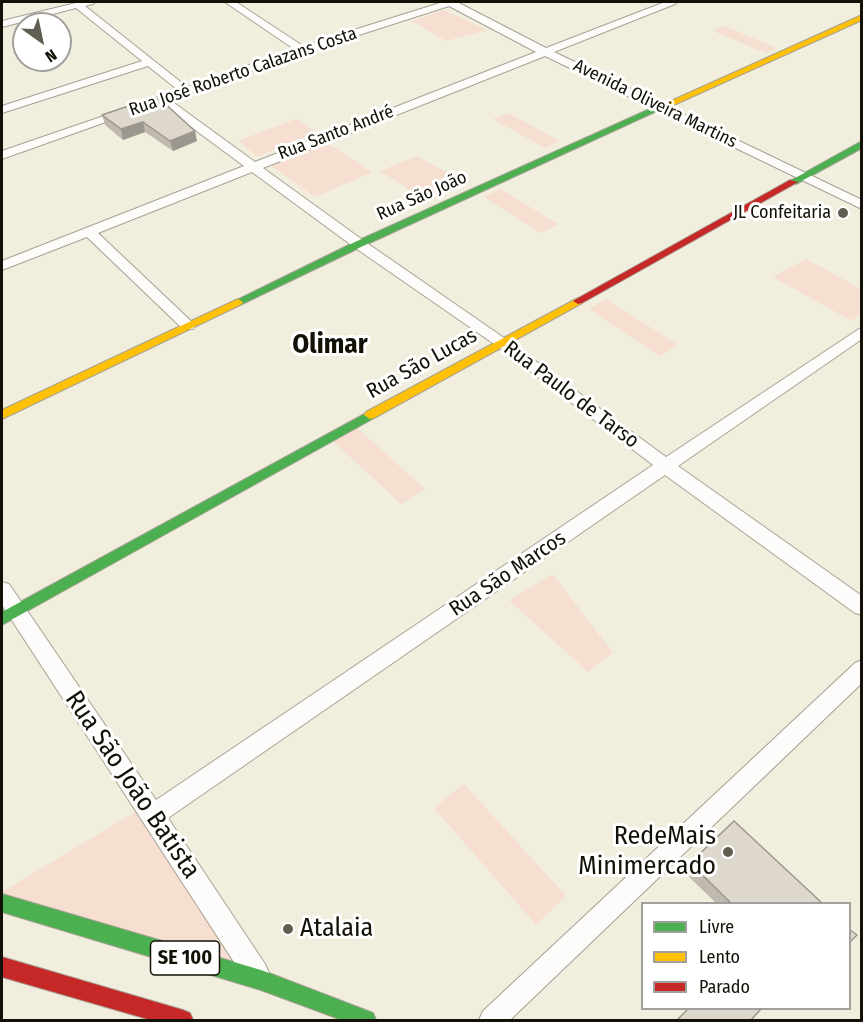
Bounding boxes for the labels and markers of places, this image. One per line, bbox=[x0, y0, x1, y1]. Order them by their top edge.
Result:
place label: JL Confeitaria bbox=[733, 202, 831, 224]
marker: JL Confeitaria bbox=[836, 206, 850, 220]
place label: RedeMais Minimercado bbox=[578, 821, 716, 882]
marker: RedeMais Minimercado bbox=[721, 845, 735, 859]
place label: Atalaia bbox=[300, 913, 373, 945]
marker: Atalaia bbox=[281, 922, 295, 936]

